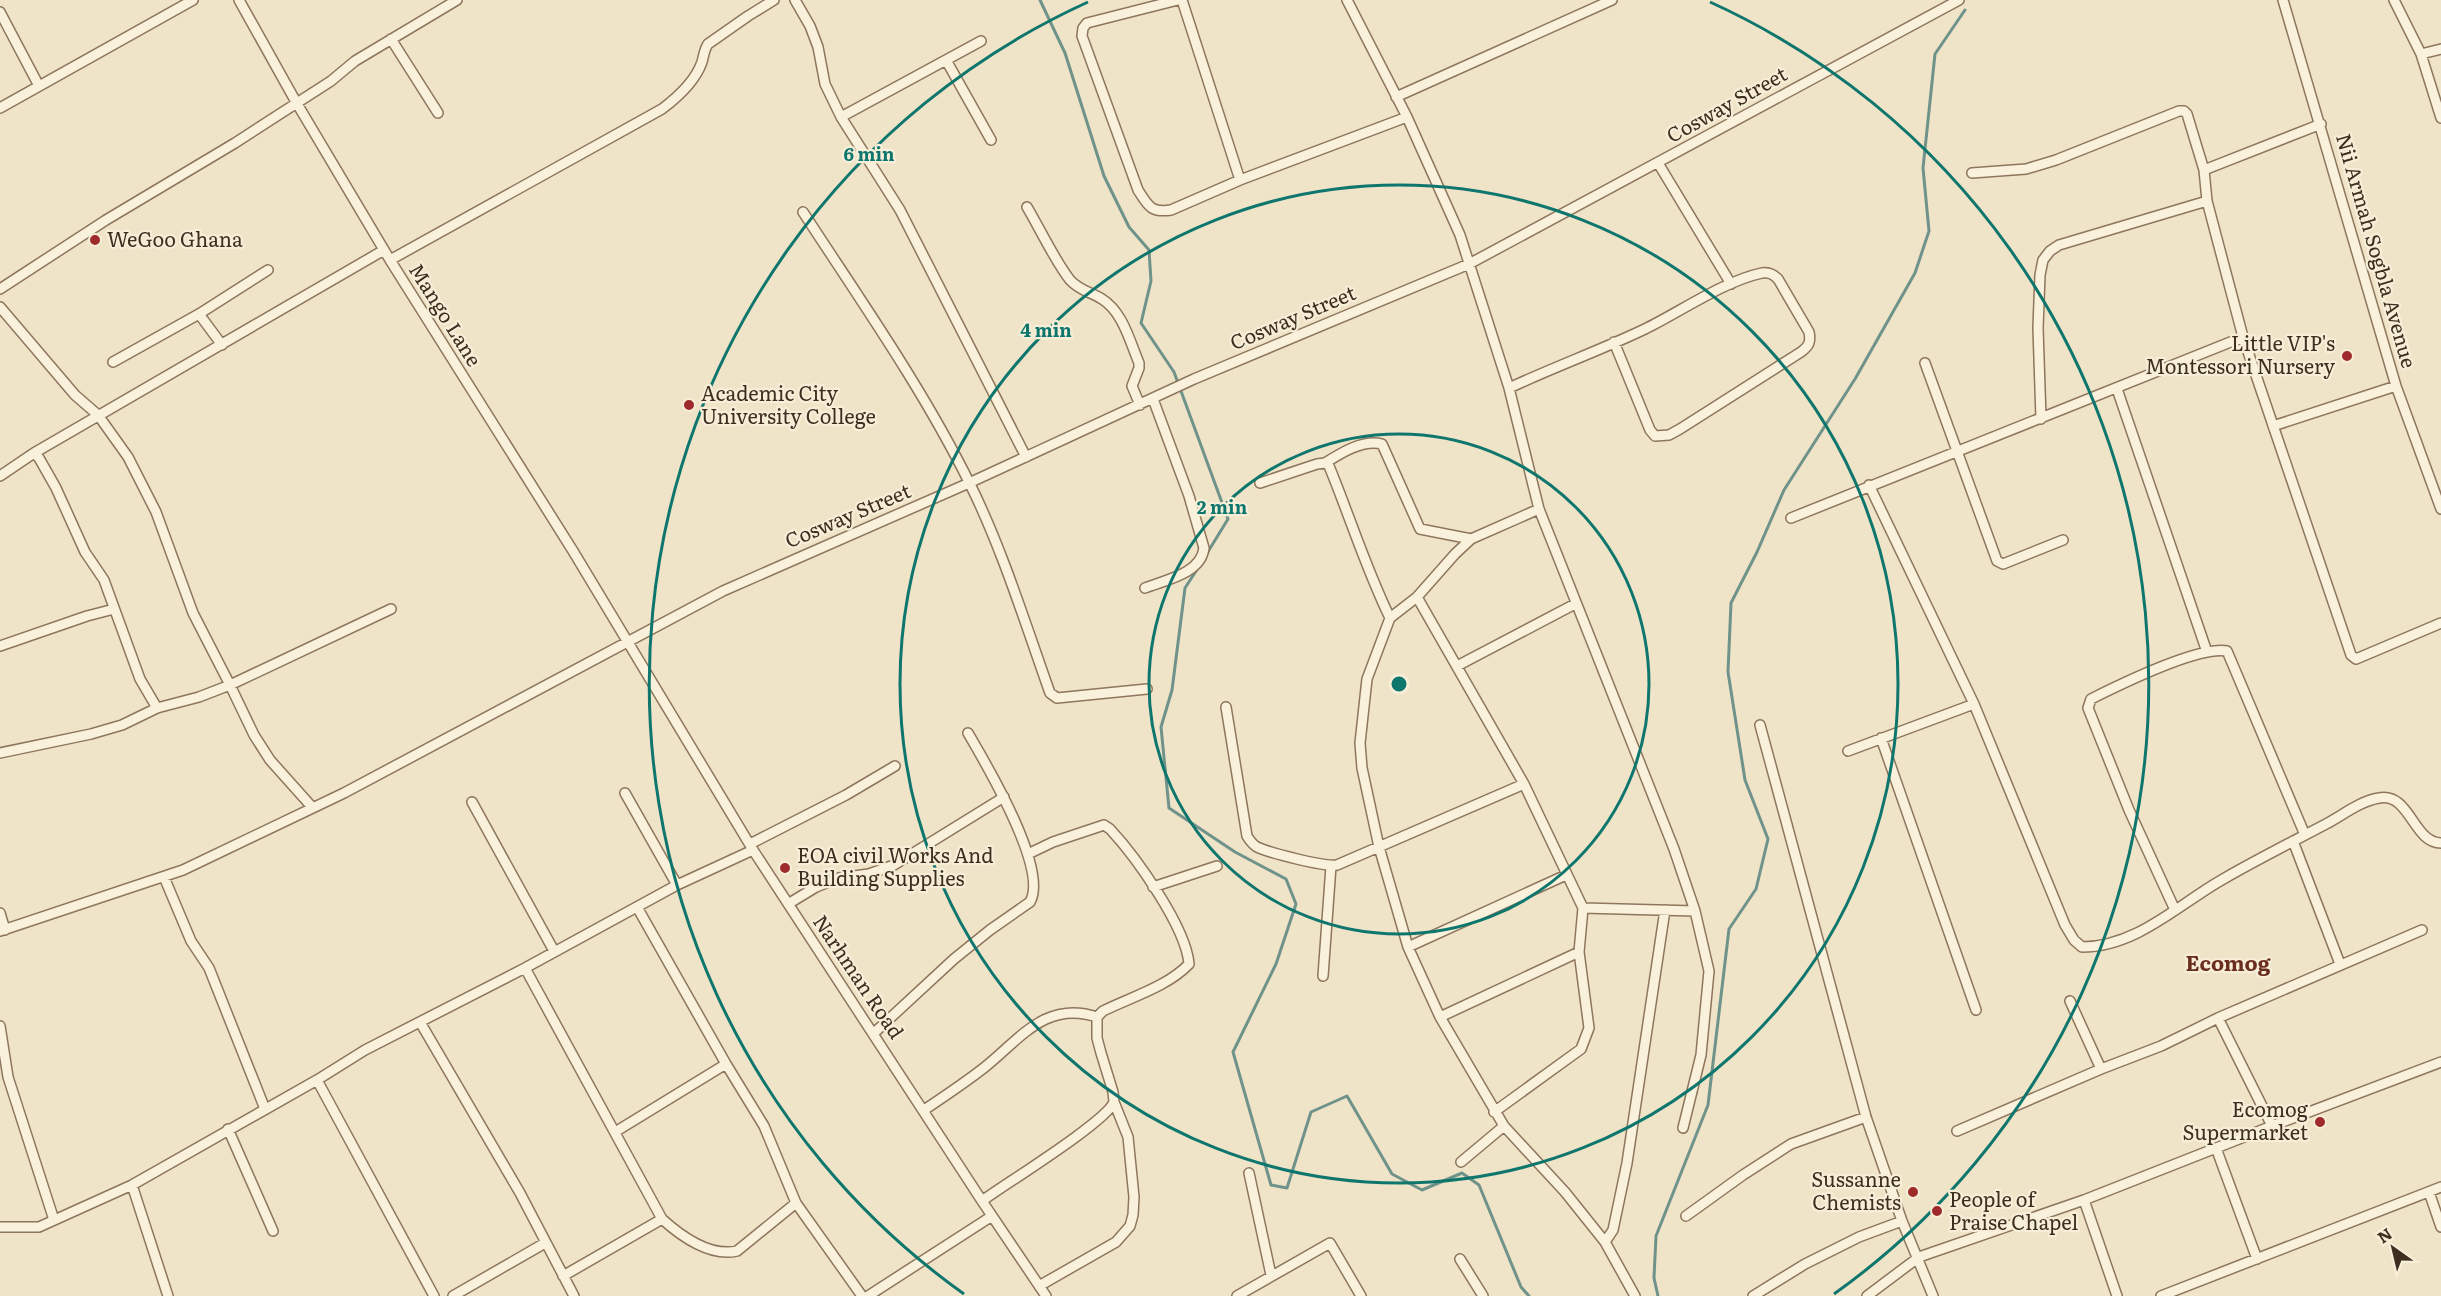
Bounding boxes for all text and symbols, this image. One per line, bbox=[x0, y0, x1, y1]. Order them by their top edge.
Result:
street label: Cosway Street bbox=[1660, 58, 1792, 149]
street label: Nii Armah Sogbla Avenue bbox=[2330, 130, 2426, 371]
text: 6 min bbox=[843, 140, 895, 167]
place label: WeGoo Ghana bbox=[107, 223, 243, 253]
marker: WeGoo Ghana bbox=[88, 233, 102, 247]
street label: Mango Lane bbox=[403, 256, 490, 371]
street label: Cosway Street bbox=[1225, 276, 1360, 356]
text: 4 min bbox=[1020, 316, 1072, 343]
place label: Little VIP's Montessori Nursery bbox=[2145, 327, 2335, 380]
marker: Little VIP's Montessori Nursery bbox=[2340, 349, 2354, 363]
place label: Academic City University College bbox=[701, 377, 876, 430]
marker: Academic City University College bbox=[682, 398, 696, 412]
street label: Cosway Street bbox=[780, 474, 915, 554]
text: 2 min bbox=[1197, 493, 1248, 520]
centre of rings bbox=[1389, 674, 1409, 694]
place label: EOA civil Works And Building Supplies bbox=[797, 839, 993, 892]
marker: EOA civil Works And Building Supplies bbox=[778, 861, 792, 875]
street label: Narhman Road bbox=[807, 908, 912, 1044]
district label: Ecomog bbox=[2186, 946, 2271, 977]
place label: Ecomog Supermarket bbox=[2182, 1093, 2309, 1146]
marker: Ecomog Supermarket bbox=[2313, 1115, 2327, 1129]
place label: Sussanne Chemists bbox=[1811, 1163, 1901, 1216]
place label: People of Praise Chapel bbox=[1949, 1183, 2078, 1236]
marker: Sussanne Chemists bbox=[1906, 1185, 1920, 1199]
marker: People of Praise Chapel bbox=[1930, 1204, 1944, 1218]
north arrow bbox=[2363, 1218, 2423, 1278]
text: N bbox=[2372, 1221, 2396, 1248]

